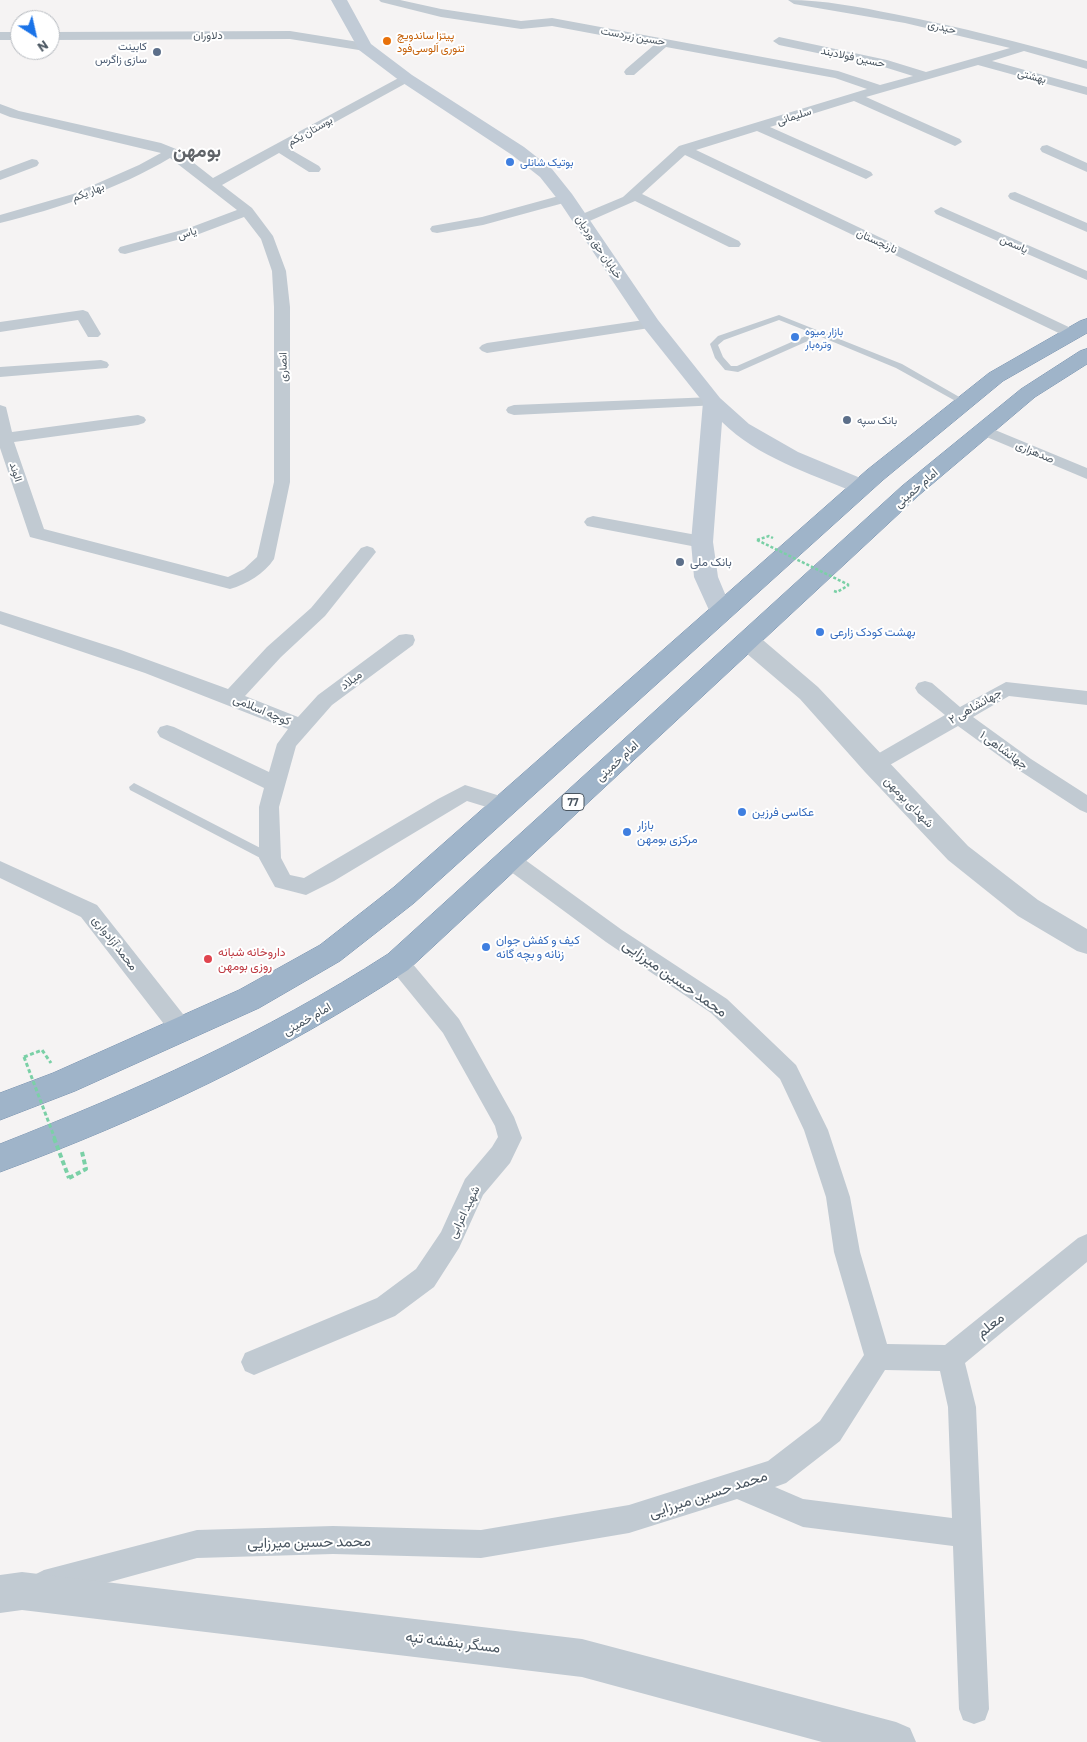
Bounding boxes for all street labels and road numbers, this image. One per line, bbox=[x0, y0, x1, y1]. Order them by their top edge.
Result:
street label: حیدری bbox=[927, 17, 957, 37]
street label: حسین زبردست bbox=[600, 24, 666, 48]
street label: دلاوران bbox=[193, 28, 223, 42]
street label: حسین فولادبند bbox=[820, 44, 886, 70]
street label: بهشتی bbox=[1016, 66, 1048, 86]
street label: سلیمانی bbox=[775, 104, 813, 128]
street label: بوستان یکم bbox=[285, 113, 335, 149]
street label: بهار یکم bbox=[70, 180, 106, 204]
street label: خیابان حق وردیان bbox=[573, 213, 625, 281]
street label: یاس bbox=[176, 224, 198, 242]
street label: نارنجستان bbox=[855, 226, 899, 256]
street label: یاسمن bbox=[998, 232, 1030, 256]
street label: انصاری bbox=[276, 352, 290, 382]
street label: صدهزاری bbox=[1014, 438, 1056, 466]
street label: الوند bbox=[7, 461, 25, 483]
street label: امام خمینی bbox=[891, 465, 941, 511]
street label: میلاد bbox=[337, 667, 365, 693]
street label: جهانشاهی ۲ bbox=[946, 685, 1004, 727]
street label: کوچه اسلامی bbox=[231, 691, 293, 729]
street label: جهانشاهی ۱ bbox=[977, 728, 1031, 772]
street label: امام خمینی bbox=[593, 738, 641, 784]
street label: شهدای بومهن bbox=[881, 773, 937, 831]
road number: 77 bbox=[562, 794, 584, 810]
street label: محمد آزادواری bbox=[89, 913, 141, 973]
street label: محمد حسین میرزایی bbox=[619, 935, 731, 1021]
street label: امام خمینی bbox=[280, 1000, 334, 1038]
street label: شهید اعرابی bbox=[445, 1183, 483, 1241]
street label: معلم bbox=[972, 1308, 1008, 1342]
street label: محمد حسین میرزایی bbox=[646, 1466, 770, 1522]
street label: محمد حسین میرزایی bbox=[247, 1532, 371, 1552]
street label: مسگر بنفشه تپه bbox=[405, 1627, 501, 1657]

